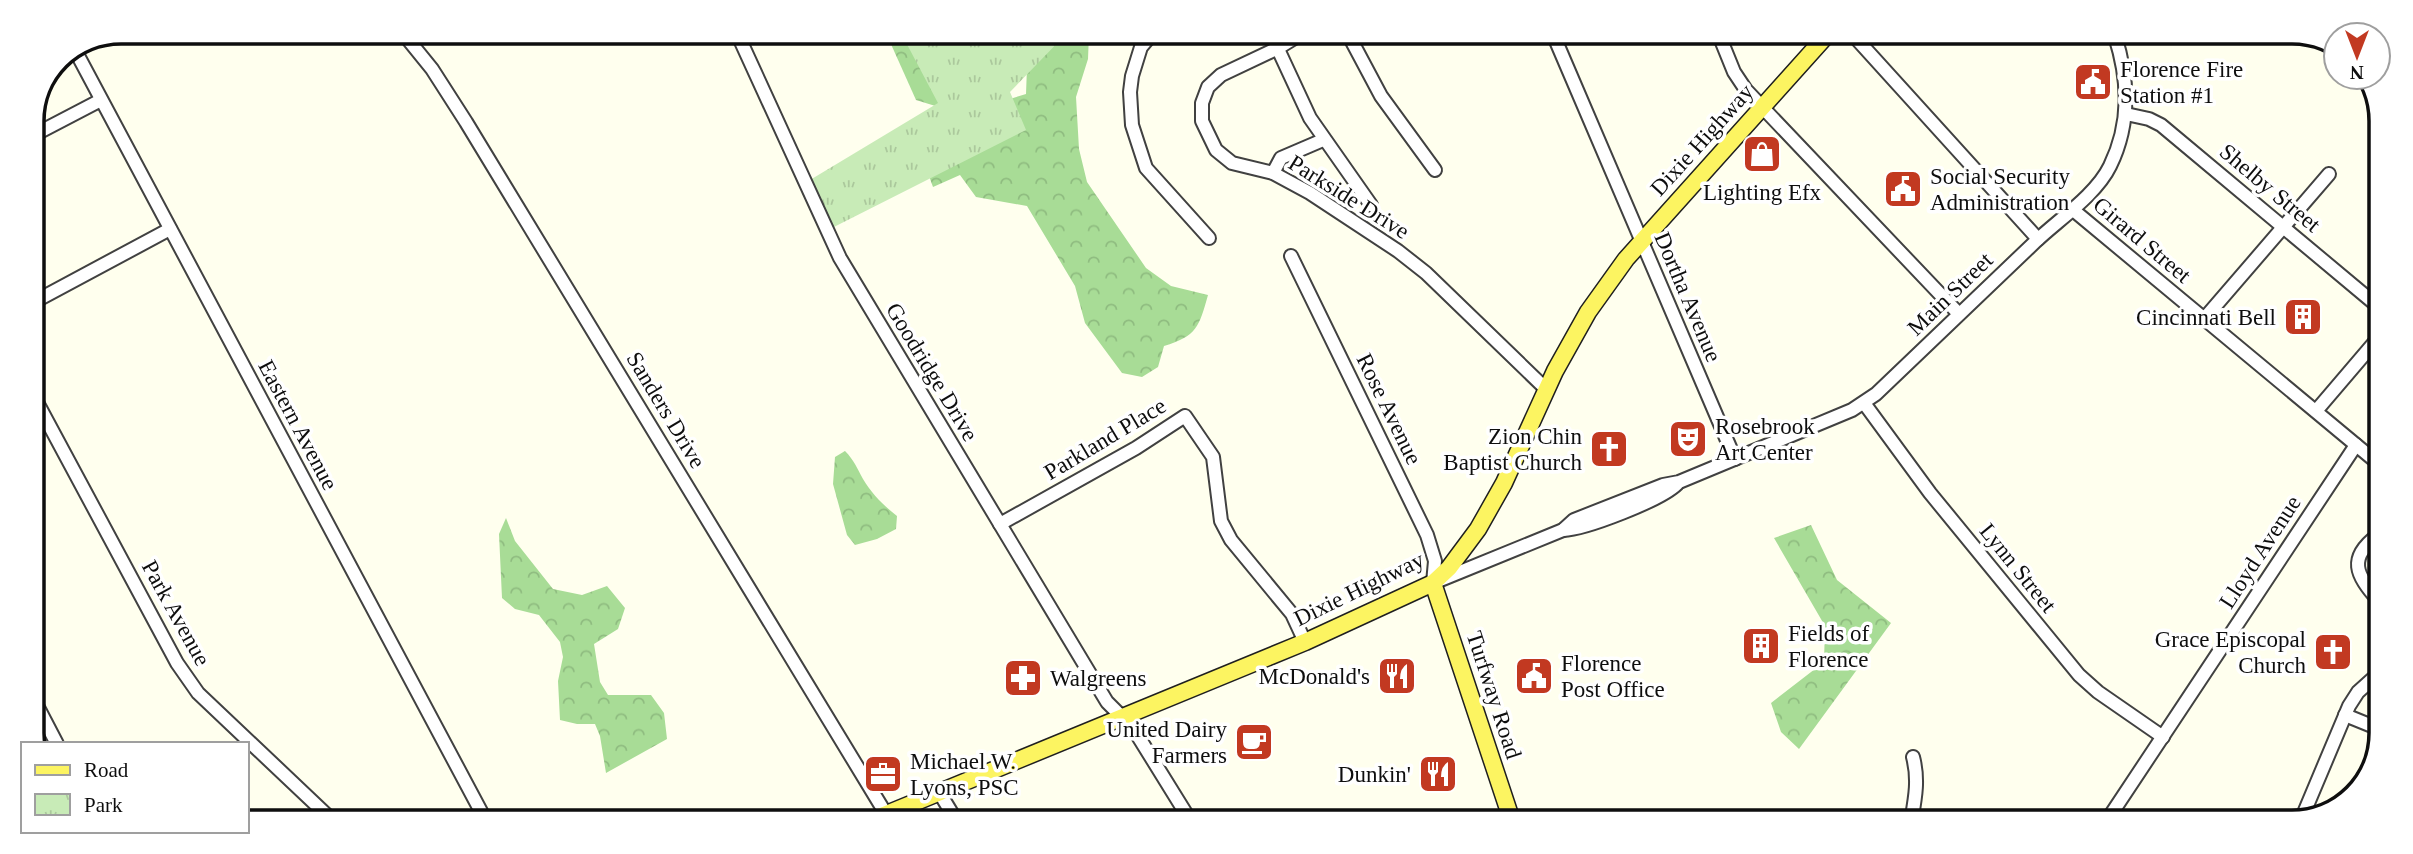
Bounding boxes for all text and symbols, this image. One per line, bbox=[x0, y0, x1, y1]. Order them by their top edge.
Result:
north arrow bbox=[2322, 21, 2392, 91]
place label: Florence Fire Station #1 bbox=[2120, 57, 2243, 108]
public building icon: Florence Fire Station #1 bbox=[2072, 61, 2114, 103]
text: N bbox=[2350, 62, 2364, 83]
street label: Dixie Highway bbox=[1645, 79, 1759, 201]
shop icon: Lighting Efx bbox=[1741, 133, 1783, 175]
street label: Shelby Street bbox=[2215, 139, 2326, 238]
street label: Parkside Drive bbox=[1284, 150, 1414, 244]
place label: Social Security Administration bbox=[1930, 164, 2070, 215]
public building icon: Social Security Administration bbox=[1882, 168, 1924, 210]
place label: Lighting Efx bbox=[1703, 180, 1822, 205]
street label: Girard Street bbox=[2088, 192, 2196, 288]
street label: Dortha Avenue bbox=[1649, 229, 1727, 365]
street label: Main Street bbox=[1902, 247, 1998, 340]
building icon: Cincinnati Bell bbox=[2282, 296, 2324, 338]
street label: Goodridge Drive bbox=[881, 298, 983, 446]
place label: Cincinnati Bell bbox=[2136, 305, 2276, 330]
street label: Sanders Drive bbox=[622, 347, 710, 473]
street label: Rose Avenue bbox=[1351, 349, 1427, 469]
street label: Eastern Avenue bbox=[253, 356, 343, 494]
street label: Parkland Place bbox=[1040, 393, 1170, 485]
place label: Rosebrook Art Center bbox=[1715, 414, 1815, 465]
theatre icon: Rosebrook Art Center bbox=[1667, 418, 1709, 460]
place label: Zion Chin Baptist Church bbox=[1443, 424, 1582, 475]
church icon: Zion Chin Baptist Church bbox=[1588, 428, 1630, 470]
street label: Lloyd Avenue bbox=[2214, 491, 2306, 613]
street label: Lynn Street bbox=[1975, 519, 2062, 618]
street label: Dixie Highway bbox=[1290, 547, 1428, 631]
street label: Park Avenue bbox=[137, 556, 215, 670]
place label: Fields of Florence bbox=[1788, 621, 1869, 672]
building icon: Fields of Florence bbox=[1740, 625, 1782, 667]
place label: Grace Episcopal Church bbox=[2155, 627, 2306, 678]
street label: Turfway Road bbox=[1462, 628, 1527, 762]
church icon: Grace Episcopal Church bbox=[2312, 631, 2354, 673]
place label: Florence Post Office bbox=[1561, 651, 1665, 702]
restaurant icon: McDonald's bbox=[1376, 655, 1418, 697]
public building icon: Florence Post Office bbox=[1513, 655, 1555, 697]
pharmacy icon: Walgreens bbox=[1002, 657, 1044, 699]
place label: McDonald's bbox=[1259, 664, 1370, 689]
place label: Walgreens bbox=[1050, 666, 1147, 691]
place label: United Dairy Farmers bbox=[1106, 717, 1227, 768]
cafe icon: United Dairy Farmers bbox=[1233, 721, 1275, 763]
legend bbox=[21, 742, 248, 833]
place label: Michael W. Lyons, PSC bbox=[910, 749, 1019, 800]
office icon: Michael W. Lyons, PSC bbox=[862, 753, 904, 795]
restaurant icon: Dunkin' bbox=[1417, 753, 1459, 795]
text: Road bbox=[84, 758, 129, 782]
place label: Dunkin' bbox=[1338, 762, 1411, 787]
text: Park bbox=[84, 793, 123, 817]

